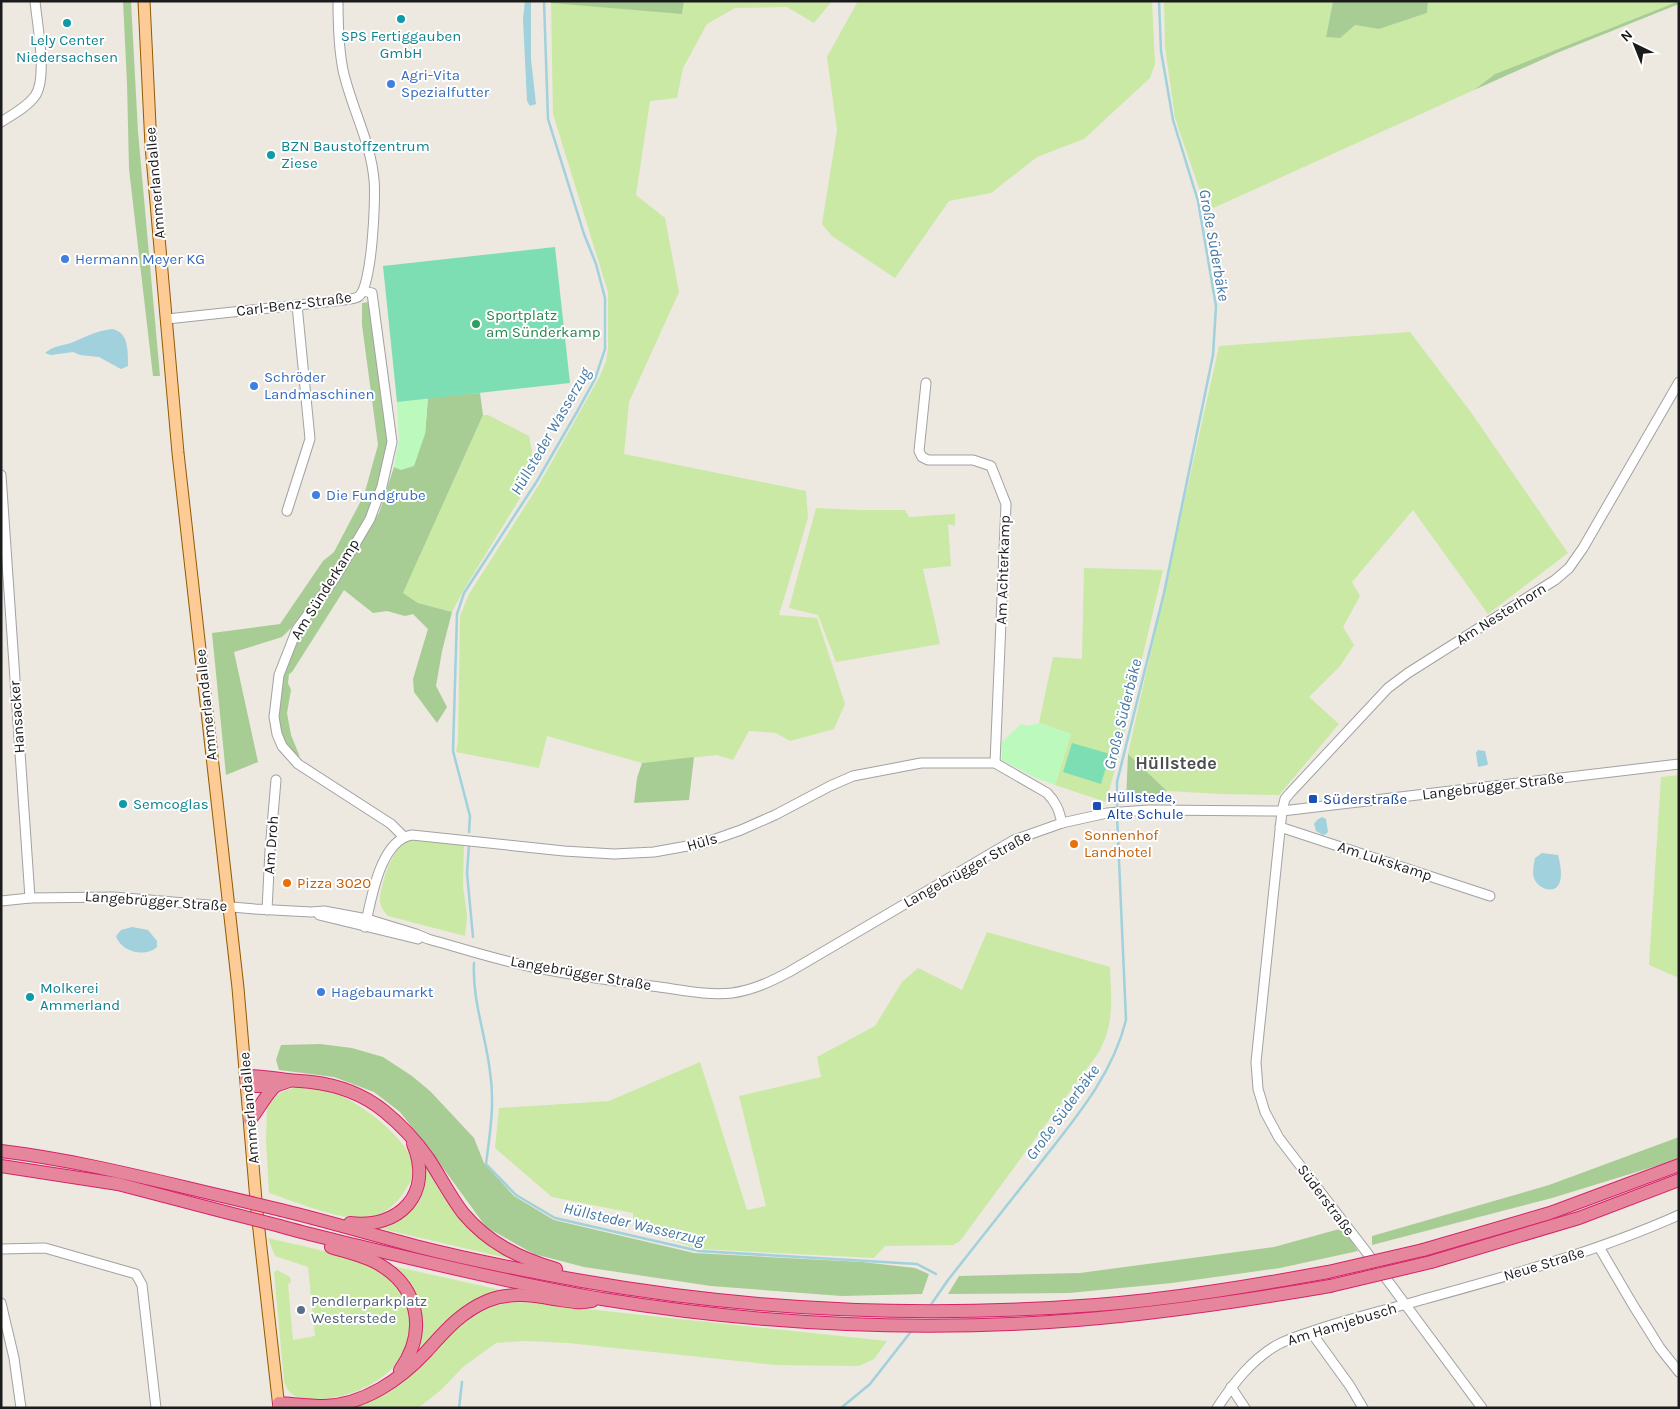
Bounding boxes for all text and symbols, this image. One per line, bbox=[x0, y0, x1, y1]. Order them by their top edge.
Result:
marker: SPS Fertiggauben GmbH bbox=[395, 13, 407, 25]
marker: Lely Center Niedersachsen bbox=[61, 17, 73, 29]
north arrow bbox=[1610, 20, 1660, 70]
text: N bbox=[1617, 26, 1636, 46]
place label: SPS Fertiggauben GmbH bbox=[341, 27, 461, 62]
place label: Lely Center Niedersachsen bbox=[16, 31, 118, 66]
place label: Agri-Vita Spezialfutter bbox=[401, 66, 490, 101]
marker: Agri-Vita Spezialfutter bbox=[385, 78, 397, 90]
street label: Ammerlandallee bbox=[141, 126, 169, 240]
place label: BZN Baustoffzentrum Ziese bbox=[281, 137, 430, 172]
marker: BZN Baustoffzentrum Ziese bbox=[265, 149, 277, 161]
water label: Große Süderbäke bbox=[1195, 188, 1234, 303]
place label: Hermann Meyer KG bbox=[75, 250, 205, 268]
marker: Hermann Meyer KG bbox=[59, 253, 71, 265]
street label: Carl-Benz-Straße bbox=[235, 288, 353, 320]
place label: Sportplatz am Sünderkamp bbox=[486, 306, 601, 341]
marker: Sportplatz am Sünderkamp bbox=[470, 318, 482, 330]
water label: Hüllsteder Wasserzug bbox=[506, 363, 595, 498]
place label: Schröder Landmaschinen bbox=[264, 368, 374, 403]
marker: Schröder Landmaschinen bbox=[248, 380, 260, 392]
place label: Die Fundgrube bbox=[326, 486, 426, 504]
marker: Die Fundgrube bbox=[310, 489, 322, 501]
street label: Am Achterkamp bbox=[992, 515, 1014, 625]
street label: Am Sünderkamp bbox=[287, 535, 363, 643]
street label: Am Nesterhorn bbox=[1453, 579, 1549, 649]
street label: Ammerlandallee bbox=[191, 648, 221, 762]
water label: Große Süderbäke bbox=[1100, 656, 1146, 771]
street label: Hansacker bbox=[5, 679, 29, 754]
district label: Hüllstede bbox=[1135, 752, 1217, 774]
street label: Langebrügger Straße bbox=[1421, 768, 1565, 804]
place label: Hüllstede, Alte Schule bbox=[1107, 788, 1184, 823]
place label: Süderstraße bbox=[1323, 790, 1407, 808]
marker: Süderstraße bbox=[1307, 793, 1319, 805]
place label: Semcoglas bbox=[133, 795, 209, 813]
marker: Semcoglas bbox=[117, 798, 129, 810]
marker: Hüllstede, Alte Schule bbox=[1091, 800, 1103, 812]
street label: Am Droh bbox=[260, 815, 282, 875]
place label: Sonnenhof Landhotel bbox=[1084, 826, 1159, 861]
street label: Langebrügger Straße bbox=[900, 827, 1034, 911]
street label: Hüls bbox=[685, 829, 719, 855]
street label: Am Lukskamp bbox=[1336, 837, 1434, 885]
marker: Sonnenhof Landhotel bbox=[1068, 838, 1080, 850]
place label: Pizza 3020 bbox=[297, 874, 371, 892]
marker: Pizza 3020 bbox=[281, 877, 293, 889]
street label: Langebrügger Straße bbox=[84, 887, 228, 915]
street label: Langebrügger Straße bbox=[509, 952, 653, 994]
place label: Molkerei Ammerland bbox=[40, 979, 120, 1014]
place label: Hagebaumarkt bbox=[331, 983, 434, 1001]
marker: Hagebaumarkt bbox=[315, 986, 327, 998]
marker: Molkerei Ammerland bbox=[24, 991, 36, 1003]
street label: Ammerlandallee bbox=[235, 1051, 263, 1165]
water label: Große Süderbäke bbox=[1021, 1060, 1104, 1164]
street label: Süderstraße bbox=[1293, 1161, 1359, 1239]
water label: Hüllsteder Wasserzug bbox=[562, 1198, 707, 1249]
street label: Neue Straße bbox=[1501, 1243, 1587, 1285]
place label: Pendlerparkplatz Westerstede bbox=[311, 1292, 427, 1327]
street label: Am Hamjebusch bbox=[1285, 1299, 1399, 1349]
marker: Pendlerparkplatz Westerstede bbox=[295, 1304, 307, 1316]

